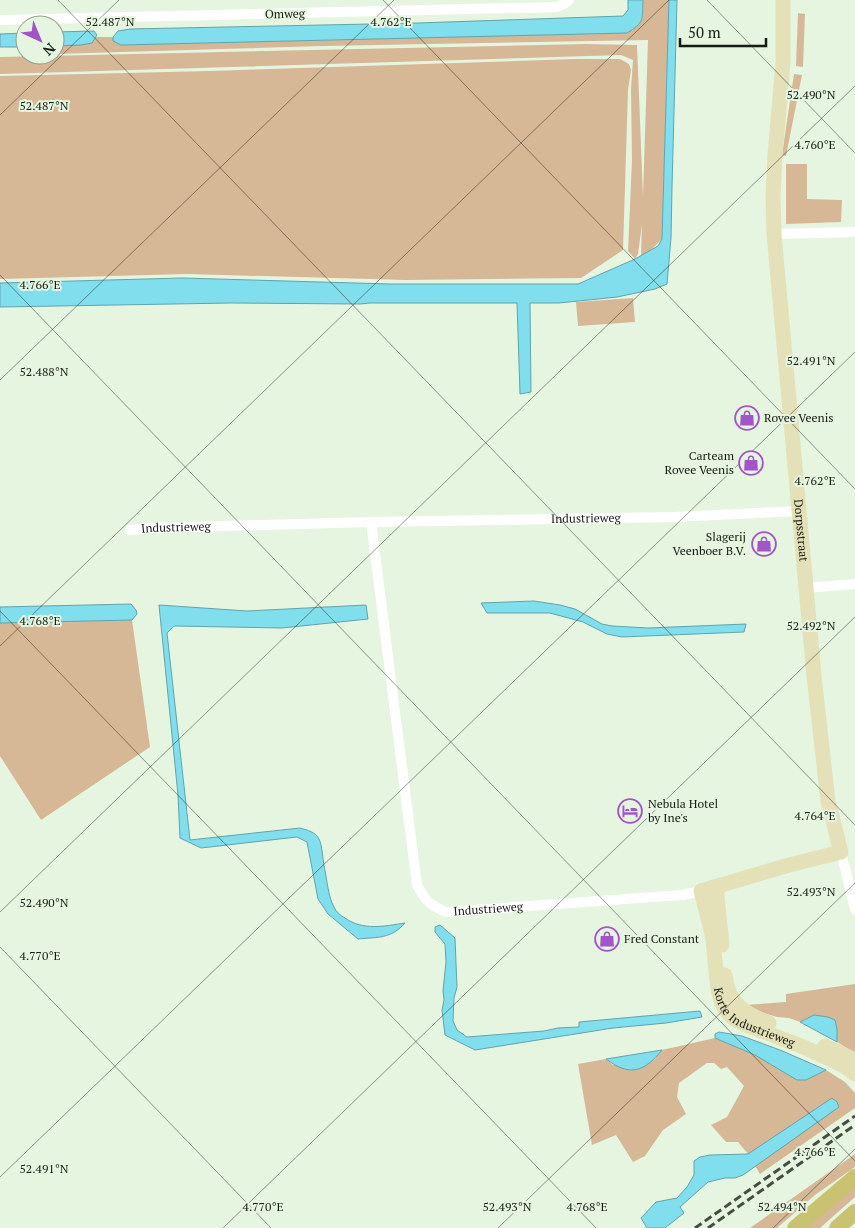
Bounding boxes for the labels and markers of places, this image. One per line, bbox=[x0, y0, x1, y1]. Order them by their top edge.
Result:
shop icon: Rovee Veenis bbox=[734, 405, 760, 431]
place label: Rovee Veenis bbox=[764, 410, 833, 425]
place label: Carteam Rovee Veenis bbox=[665, 448, 735, 477]
shop icon: Carteam Rovee Veenis bbox=[738, 450, 764, 476]
place label: Slagerij Veenboer B.V. bbox=[673, 529, 746, 558]
shop icon: Slagerij Veenboer B.V. bbox=[751, 531, 777, 557]
place label: Nebula Hotel by Ine's bbox=[648, 796, 719, 825]
hotel icon: Nebula Hotel by Ine's bbox=[617, 798, 643, 824]
shop icon: Fred Constant bbox=[594, 926, 620, 952]
place label: Fred Constant bbox=[624, 931, 700, 946]

